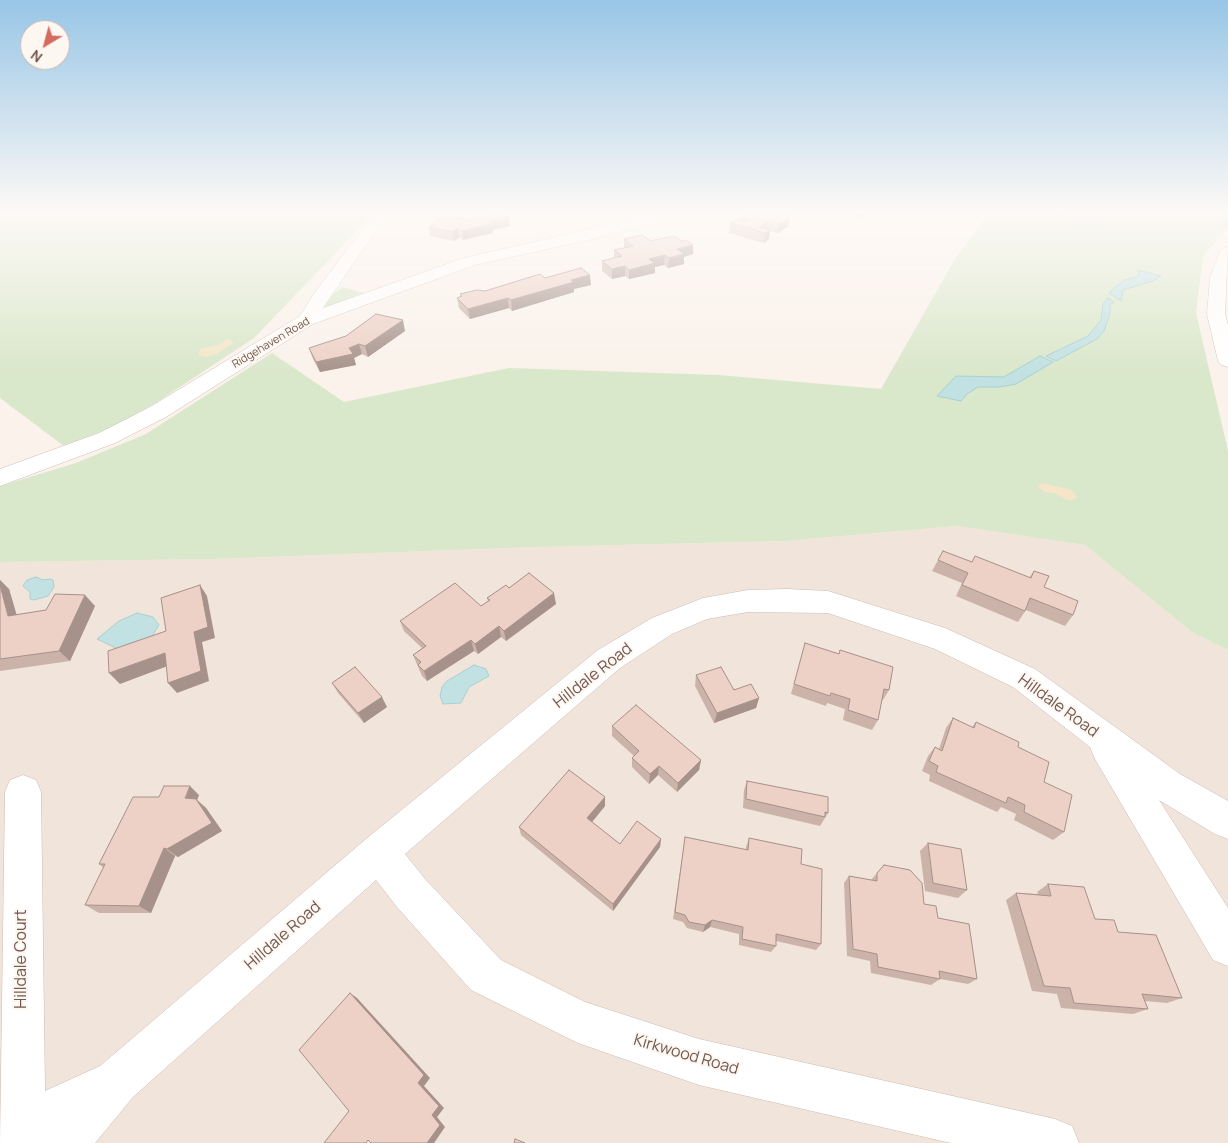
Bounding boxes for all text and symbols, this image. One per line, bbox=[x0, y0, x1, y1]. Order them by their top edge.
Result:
north arrow bbox=[20, 20, 70, 70]
text: N bbox=[27, 46, 46, 67]
street label: Ridgehaven Road bbox=[230, 315, 312, 371]
street label: Hilldale Road bbox=[550, 639, 636, 713]
street label: Hilldale Road bbox=[1014, 670, 1102, 742]
street label: Hilldale Road bbox=[241, 898, 325, 974]
street label: Hilldale Court bbox=[12, 909, 32, 1009]
street label: Kirkwood Road bbox=[631, 1031, 741, 1079]

